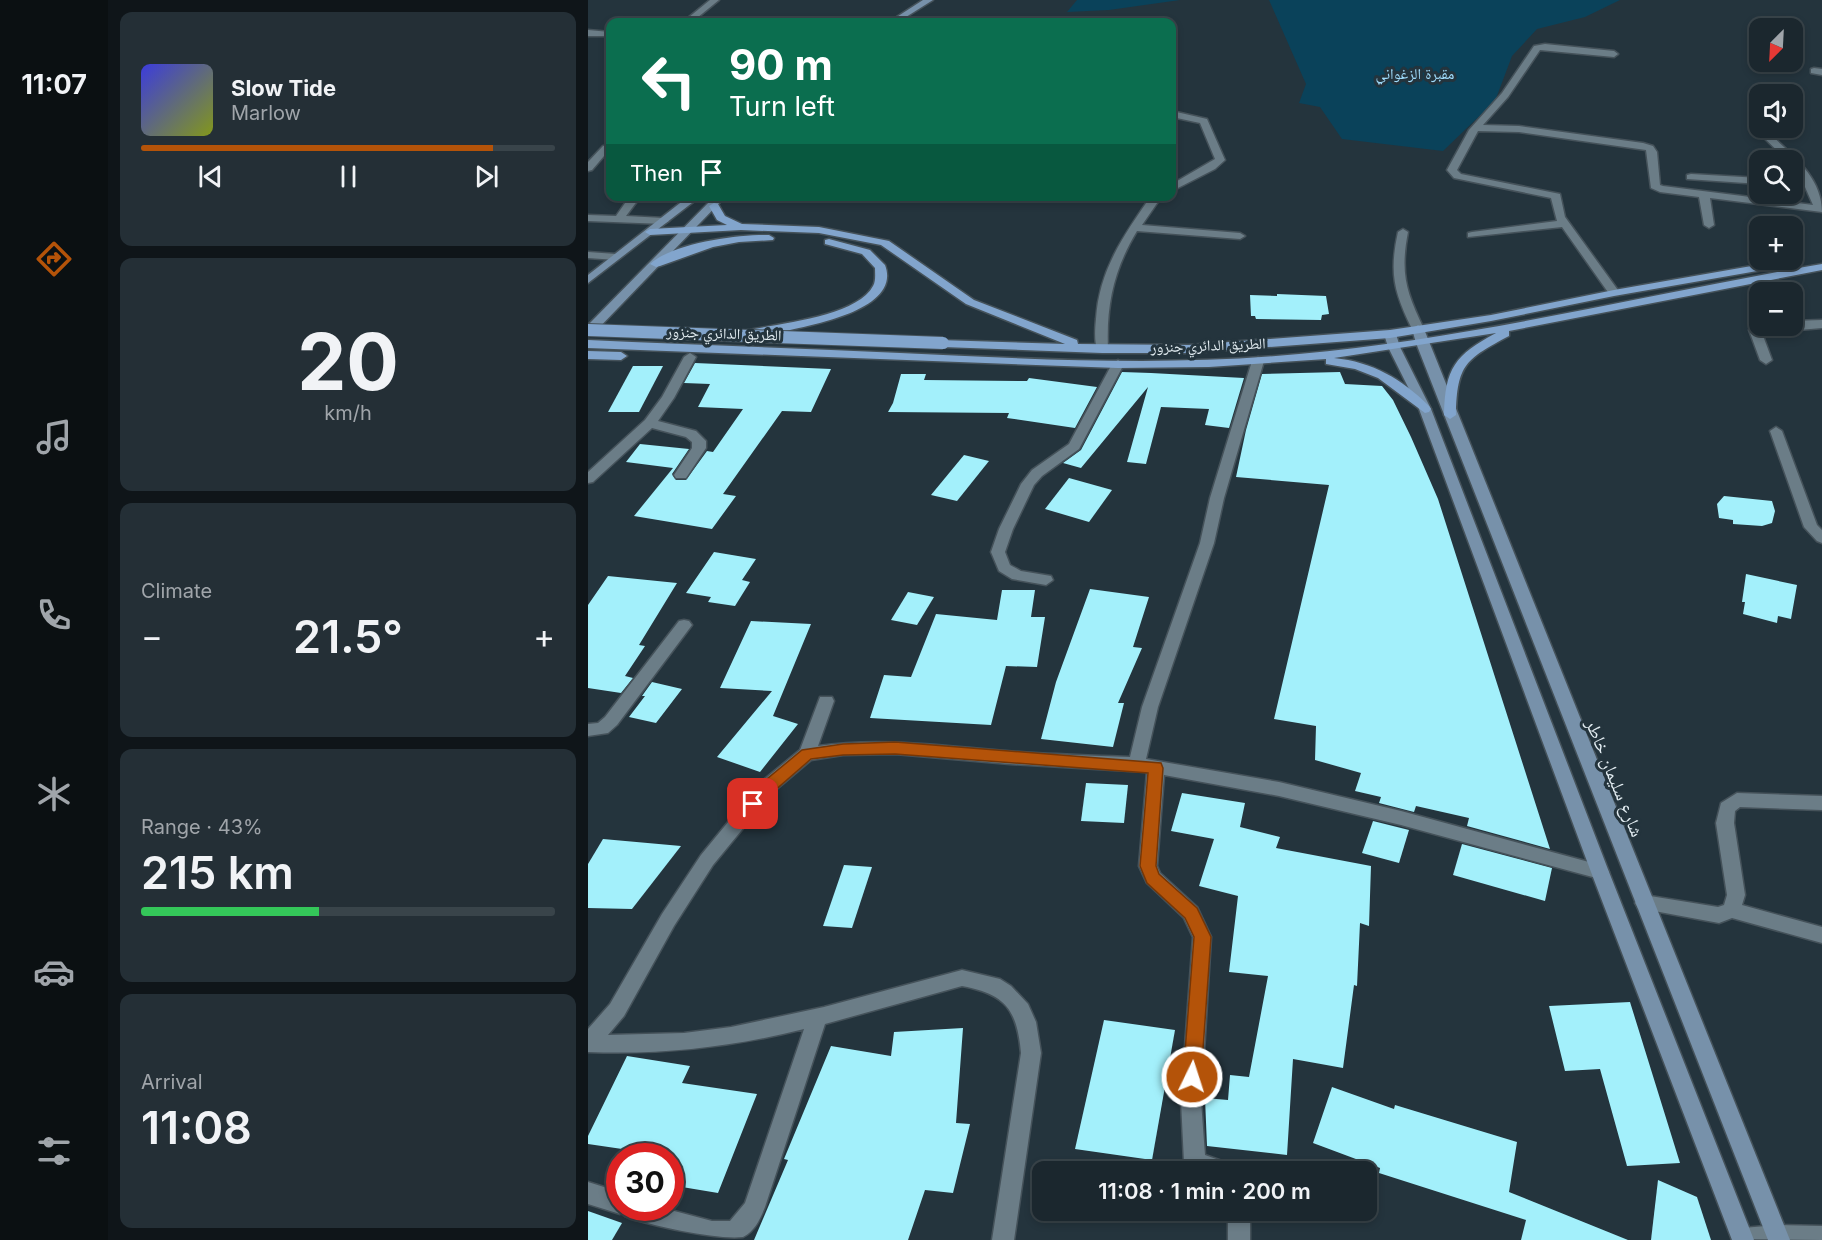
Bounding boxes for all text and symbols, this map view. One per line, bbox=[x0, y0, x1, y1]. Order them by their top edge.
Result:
north arrow bbox=[1749, 18, 1803, 72]
map controls bbox=[1749, 18, 1803, 336]
text: 90 m bbox=[729, 39, 833, 90]
icon: left bbox=[630, 42, 708, 120]
park label: مقبرة الزغواني bbox=[1376, 64, 1455, 85]
text: 11:07 bbox=[21, 68, 87, 101]
text: Slow Tide bbox=[231, 75, 336, 101]
button: sound bbox=[1749, 84, 1803, 138]
text: Turn left bbox=[729, 90, 835, 123]
text: Marlow bbox=[231, 101, 301, 125]
button: search bbox=[1749, 150, 1803, 204]
icon: arrive bbox=[695, 156, 728, 189]
icon: previous bbox=[194, 160, 227, 193]
icon: pause bbox=[332, 160, 365, 193]
icon: next bbox=[470, 160, 503, 193]
text: Then bbox=[630, 160, 683, 186]
button: + bbox=[1749, 216, 1803, 270]
icon: directions bbox=[33, 238, 75, 280]
button: − bbox=[1749, 282, 1803, 336]
text: 20 bbox=[297, 314, 399, 409]
street label: الطريق الدائري جنزور bbox=[665, 321, 782, 347]
street label: الطريق الدائري جنزور bbox=[1149, 333, 1266, 359]
text: km/h bbox=[324, 401, 372, 425]
icon: music bbox=[33, 416, 75, 458]
text: Climate bbox=[141, 579, 212, 603]
icon: phone bbox=[33, 594, 75, 636]
text: 21.5° bbox=[293, 609, 403, 664]
text: − bbox=[141, 616, 163, 656]
text: + bbox=[533, 616, 555, 656]
street label: شارع سليمان خاطر bbox=[1581, 715, 1648, 840]
icon: climate bbox=[33, 773, 75, 815]
pin bbox=[727, 778, 778, 829]
icon: arrive bbox=[736, 787, 769, 820]
text: Range · 43% bbox=[141, 815, 263, 839]
text: 215 km bbox=[141, 845, 294, 900]
icon: car bbox=[33, 951, 75, 993]
position arrow bbox=[1160, 1045, 1224, 1109]
text: Arrival bbox=[141, 1070, 203, 1094]
text: 11:08 bbox=[141, 1100, 252, 1155]
icon: filters bbox=[33, 1130, 75, 1172]
speed limit sign: 30 bbox=[606, 1143, 684, 1221]
text: 11:08 · 1 min · 200 m bbox=[1098, 1178, 1311, 1204]

